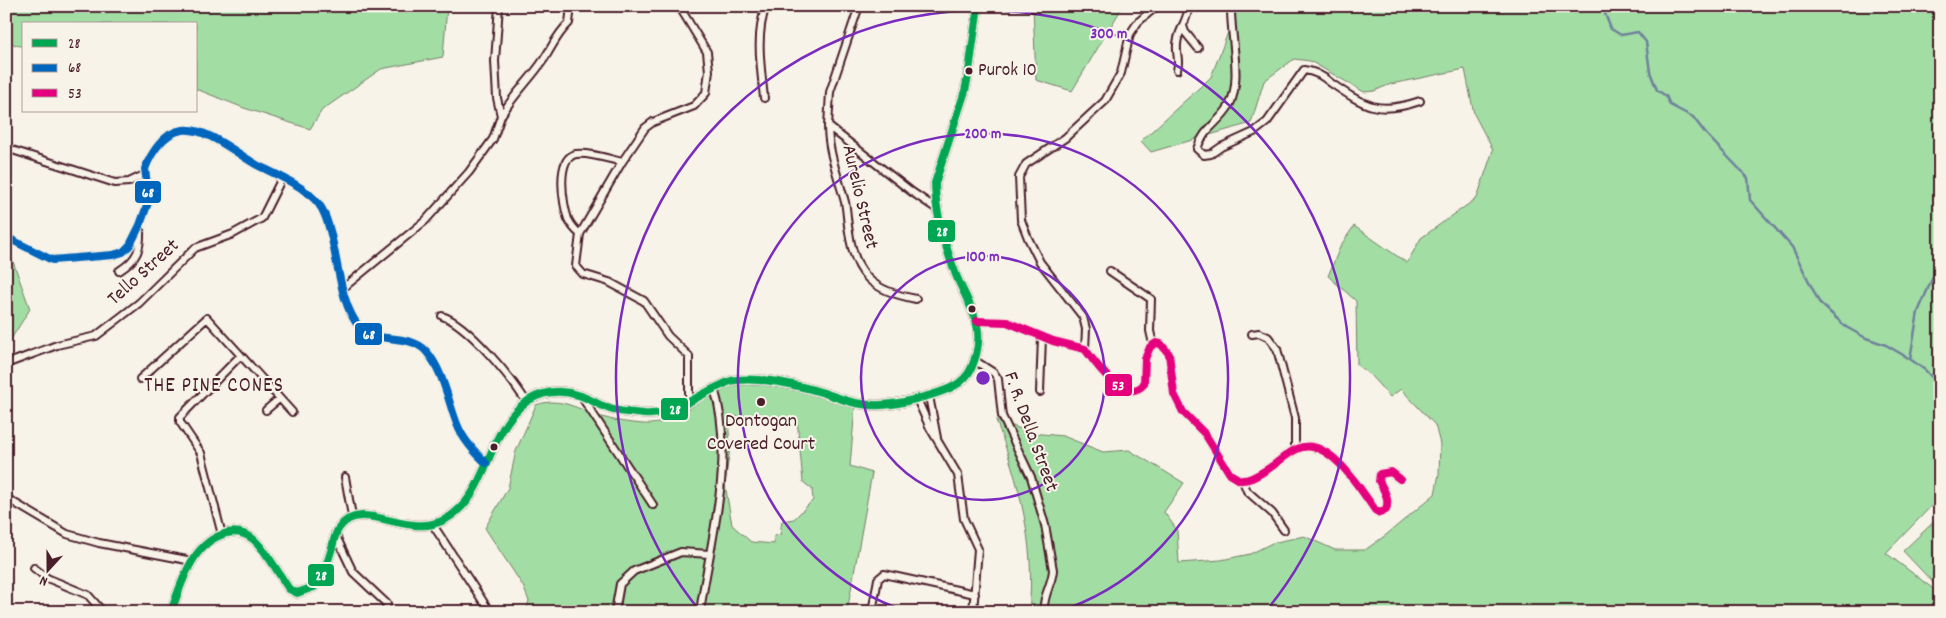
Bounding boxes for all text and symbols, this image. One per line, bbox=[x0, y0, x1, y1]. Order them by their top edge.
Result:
legend bbox=[22, 22, 198, 112]
text: 300 m bbox=[1091, 24, 1127, 46]
text: 28 bbox=[68, 34, 81, 56]
text: 68 bbox=[68, 58, 81, 80]
place label: Purok 10 bbox=[978, 58, 1037, 85]
marker: Purok 10 bbox=[964, 66, 974, 76]
text: 53 bbox=[68, 84, 82, 106]
text: 200 m bbox=[965, 124, 1001, 146]
street label: Aurelio Street bbox=[833, 142, 885, 252]
line badge: 68 bbox=[134, 180, 162, 204]
text: 68 bbox=[142, 184, 155, 204]
line badge: 28 bbox=[927, 219, 956, 243]
text: 28 bbox=[936, 223, 948, 243]
street label: Tello Street bbox=[102, 233, 186, 313]
text: 100 m bbox=[966, 247, 1000, 269]
unlabelled marker bbox=[967, 304, 977, 314]
line badge: 68 bbox=[354, 322, 383, 346]
text: 68 bbox=[363, 326, 376, 346]
street label: F. R. Della Street bbox=[995, 368, 1065, 496]
centre of rings bbox=[974, 369, 992, 387]
district label: THE PINE CONES bbox=[144, 372, 284, 402]
line badge: 53 bbox=[1104, 373, 1133, 397]
text: 53 bbox=[1112, 377, 1124, 397]
marker: Dontogan Covered Court bbox=[755, 396, 767, 408]
line badge: 28 bbox=[660, 397, 689, 421]
text: 28 bbox=[669, 401, 681, 421]
place label: Dontogan Covered Court bbox=[707, 408, 815, 459]
unlabelled marker bbox=[489, 442, 499, 452]
north arrow bbox=[22, 546, 72, 596]
line badge: 28 bbox=[307, 563, 335, 587]
text: 28 bbox=[315, 567, 327, 587]
text: N bbox=[37, 570, 51, 591]

